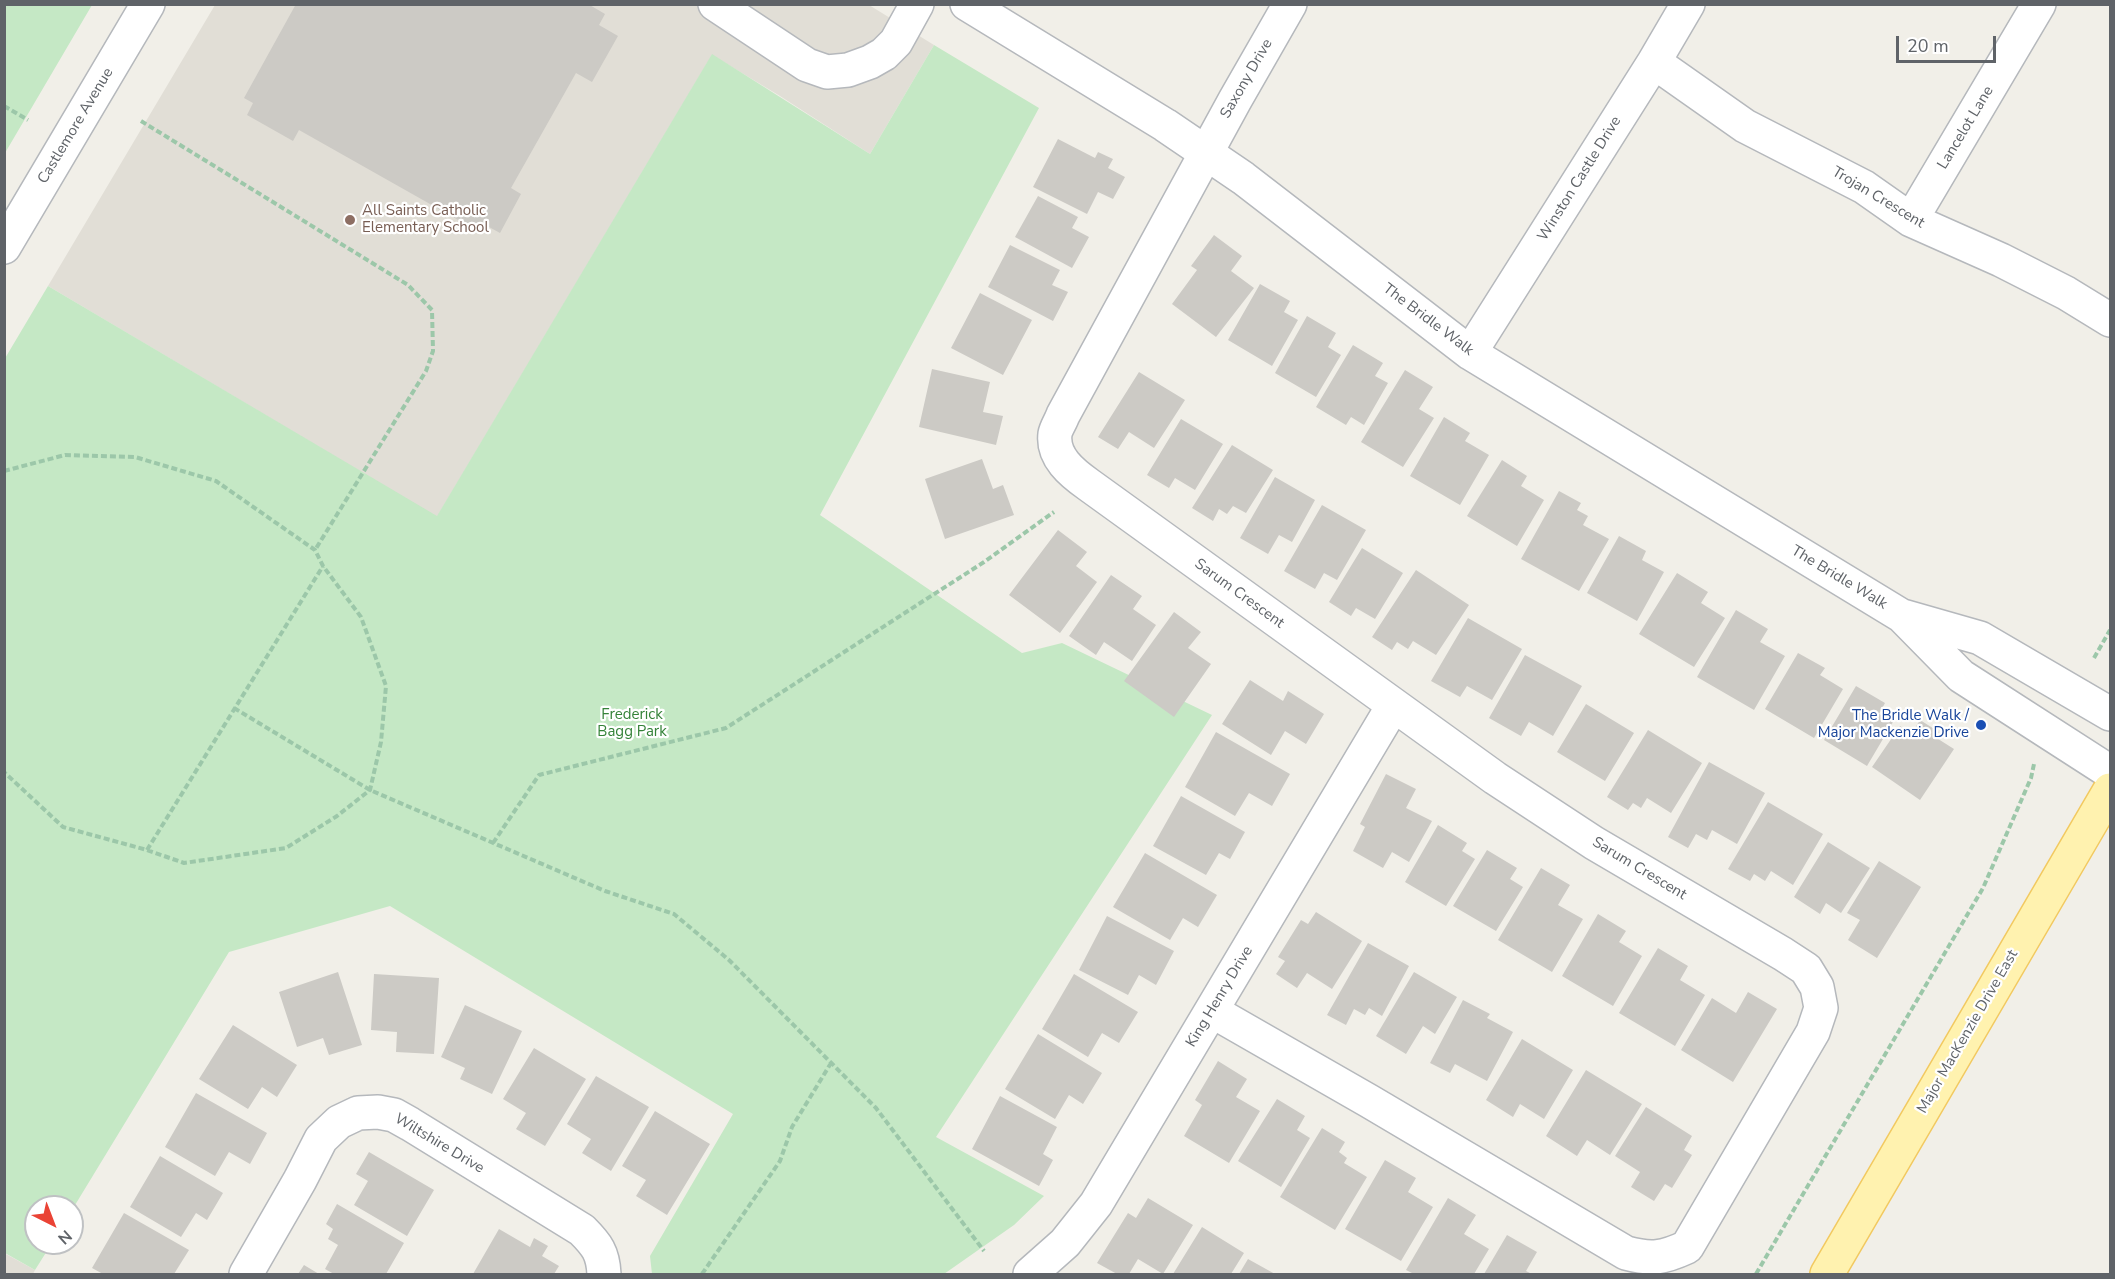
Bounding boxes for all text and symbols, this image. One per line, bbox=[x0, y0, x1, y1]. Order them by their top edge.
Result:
scale bar bbox=[1899, 24, 2000, 62]
text: 20 m bbox=[1907, 34, 1949, 58]
street label: Saxony Drive bbox=[1217, 36, 1277, 122]
street label: Castlemore Avenue bbox=[34, 65, 118, 187]
street label: Lancelot Lane bbox=[1934, 83, 1998, 173]
street label: Winston Castle Drive bbox=[1534, 113, 1626, 245]
street label: Trojan Crescent bbox=[1829, 163, 1927, 233]
place label: All Saints Catholic Elementary School bbox=[362, 202, 489, 237]
marker: All Saints Catholic Elementary School bbox=[343, 213, 357, 227]
street label: The Bridle Walk bbox=[1379, 280, 1477, 360]
street label: The Bridle Walk bbox=[1788, 542, 1890, 614]
street label: Sarum Crescent bbox=[1191, 555, 1287, 633]
park label: Frederick Bagg Park bbox=[597, 706, 667, 741]
place label: The Bridle Walk / Major Mackenzie Drive bbox=[1818, 707, 1969, 742]
marker: The Bridle Walk / Major Mackenzie Drive bbox=[1974, 718, 1988, 732]
street label: Sarum Crescent bbox=[1589, 834, 1689, 904]
street label: King Henry Drive bbox=[1183, 943, 1257, 1051]
street label: Major MacKenzie Drive East bbox=[1914, 947, 2022, 1117]
street label: Wiltshire Drive bbox=[391, 1110, 487, 1178]
north arrow bbox=[24, 1195, 84, 1255]
text: N bbox=[53, 1225, 77, 1249]

